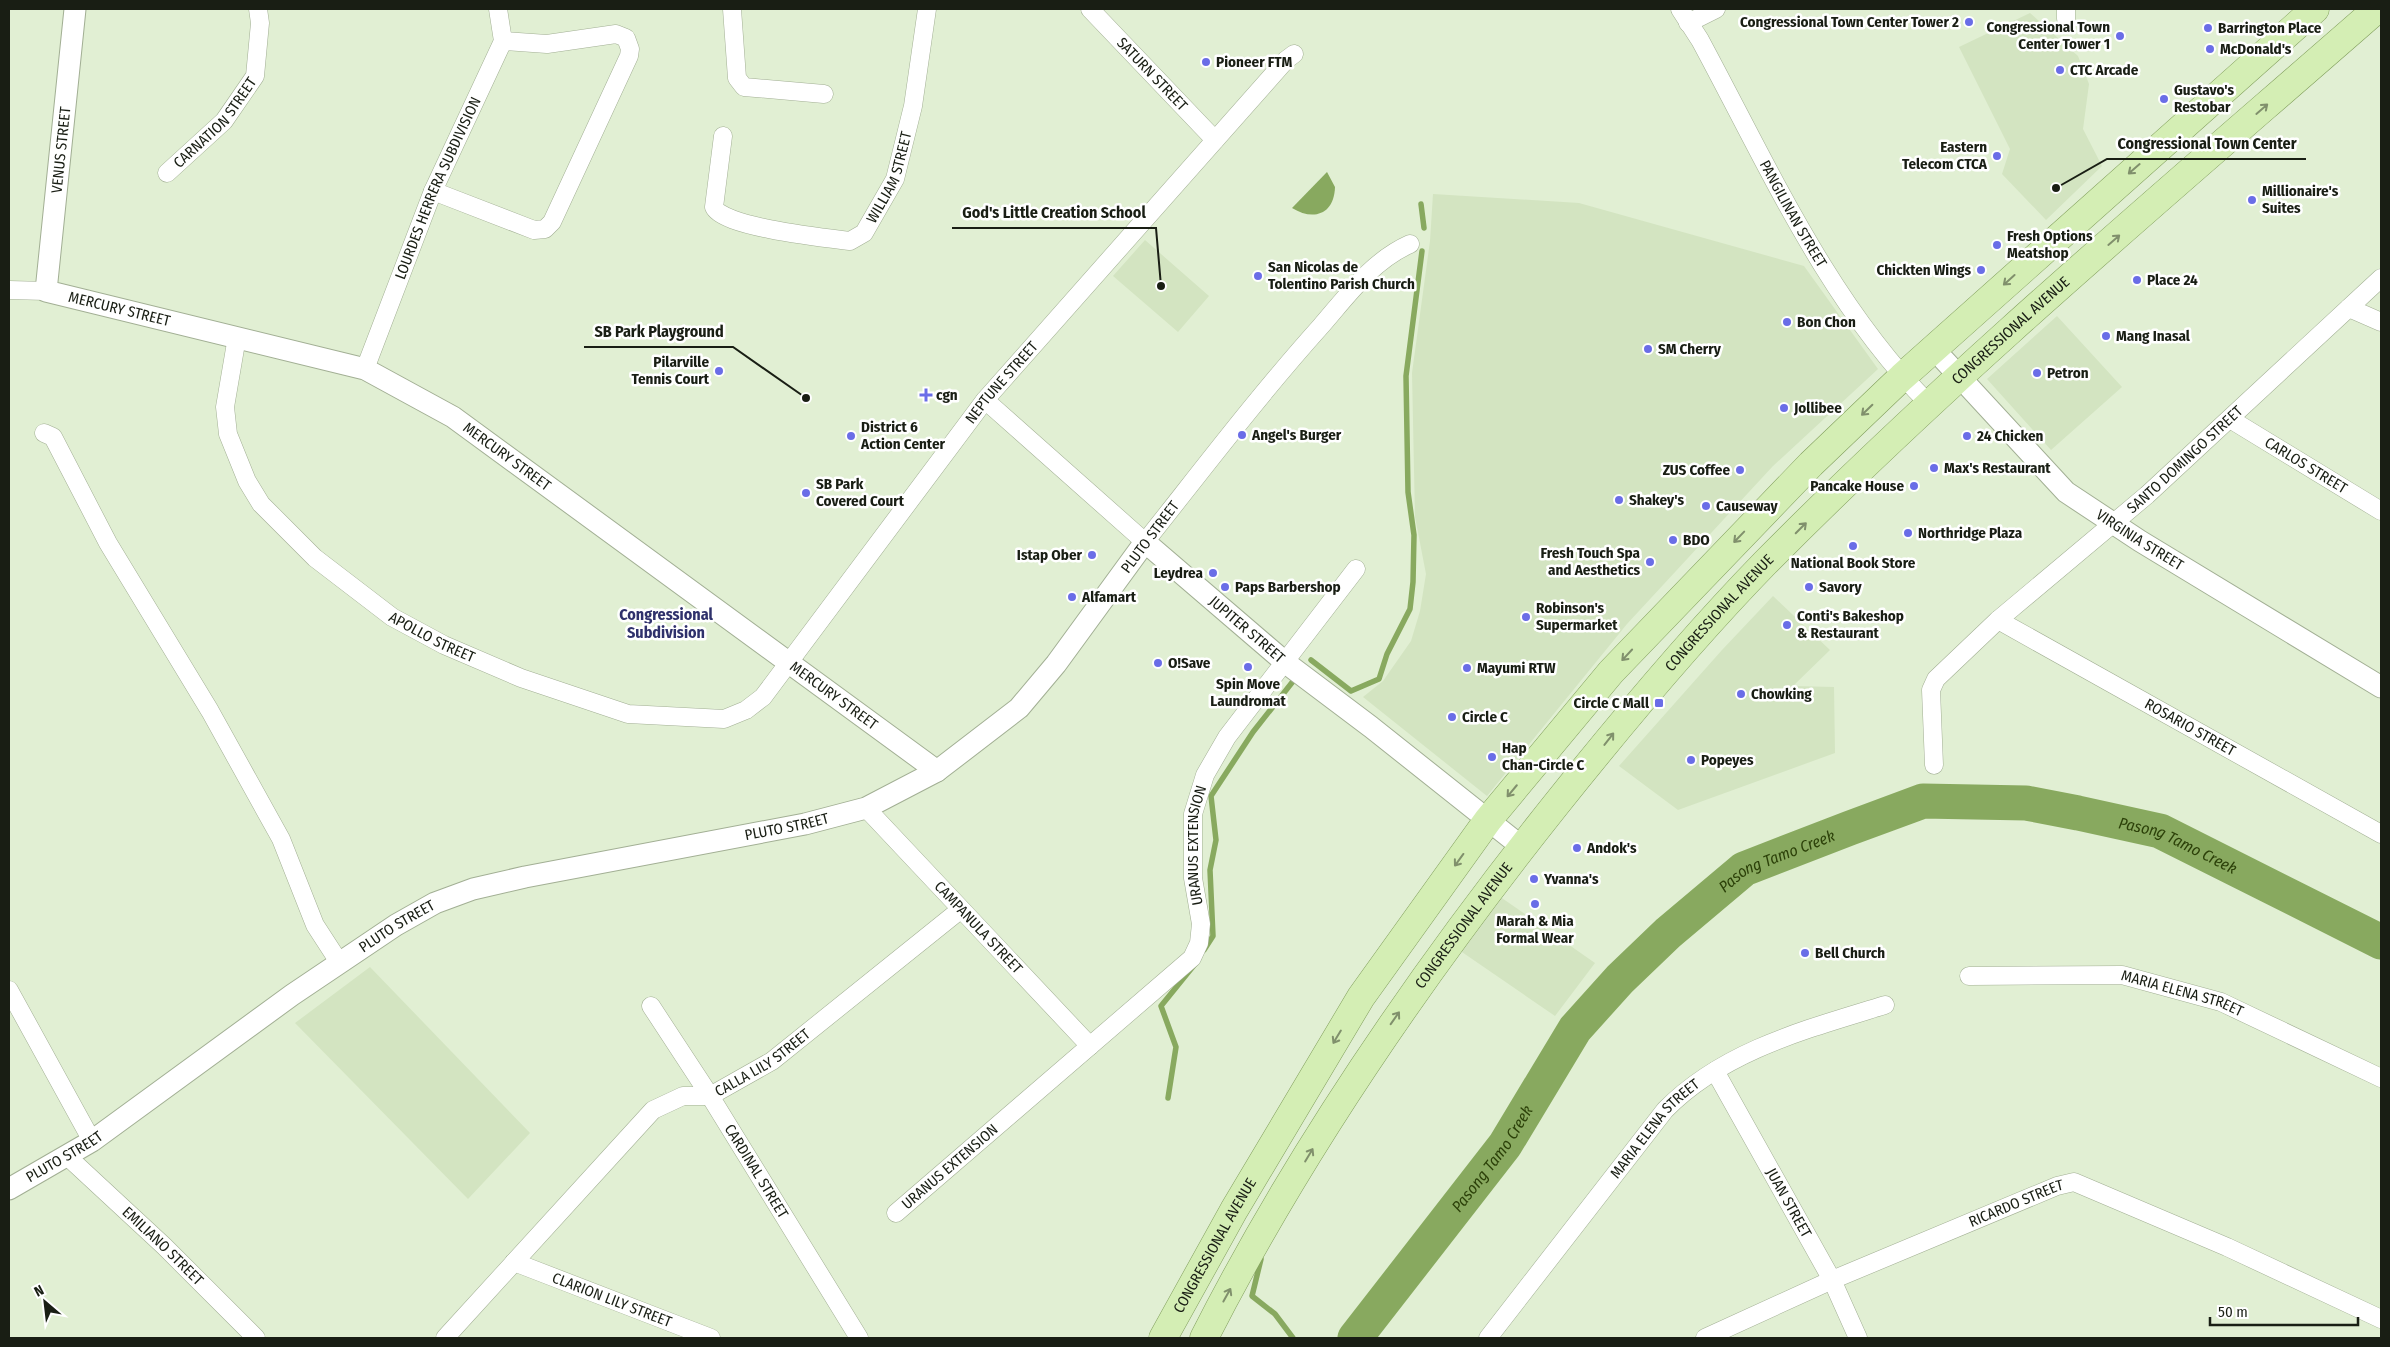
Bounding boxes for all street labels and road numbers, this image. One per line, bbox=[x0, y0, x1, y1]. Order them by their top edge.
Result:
street label: SATURN STREET bbox=[1113, 34, 1191, 115]
street label: CARNATION STREET bbox=[170, 74, 260, 172]
street label: LOURDES HERRERA SUBDIVISION bbox=[391, 94, 485, 282]
street label: VENUS STREET bbox=[48, 106, 74, 194]
street label: WILLIAM STREET bbox=[863, 130, 915, 226]
street label: PANGILINAN STREET bbox=[1756, 157, 1830, 271]
street label: CONGRESSIONAL AVENUE bbox=[1948, 273, 2073, 388]
street label: MERCURY STREET bbox=[67, 288, 172, 330]
street label: NEPTUNE STREET bbox=[961, 338, 1042, 427]
street label: SANTO DOMINGO STREET bbox=[2123, 402, 2246, 517]
street label: MERCURY STREET bbox=[460, 418, 554, 495]
street label: CARLOS STREET bbox=[2261, 433, 2351, 497]
street label: PLUTO STREET bbox=[1117, 497, 1183, 577]
street label: VIRGINIA STREET bbox=[2093, 505, 2187, 574]
street label: CONGRESSIONAL AVENUE bbox=[1661, 551, 1777, 675]
street label: JUPITER STREET bbox=[1206, 592, 1289, 667]
street label: APOLLO STREET bbox=[386, 608, 478, 666]
street label: MERCURY STREET bbox=[787, 658, 881, 734]
street label: ROSARIO STREET bbox=[2142, 695, 2239, 760]
street label: URANUS EXTENSION bbox=[1184, 783, 1210, 907]
street label: PLUTO STREET bbox=[743, 809, 831, 844]
street label: CONGRESSIONAL AVENUE bbox=[1411, 859, 1516, 992]
street label: CAMPANULA STREET bbox=[931, 877, 1026, 977]
street label: PLUTO STREET bbox=[356, 896, 438, 956]
street label: MARIA ELENA STREET bbox=[2119, 966, 2246, 1020]
street label: CALLA LILY STREET bbox=[712, 1025, 814, 1100]
street label: MARIA ELENA STREET bbox=[1606, 1075, 1703, 1182]
street label: URANUS EXTENSION bbox=[898, 1120, 1002, 1213]
street label: CARDINAL STREET bbox=[721, 1121, 792, 1222]
street label: PLUTO STREET bbox=[23, 1127, 106, 1186]
street label: JUAN STREET bbox=[1762, 1165, 1815, 1241]
street label: CONGRESSIONAL AVENUE bbox=[1170, 1175, 1260, 1316]
street label: RICARDO STREET bbox=[1966, 1176, 2065, 1231]
street label: EMILIANO STREET bbox=[119, 1203, 207, 1289]
street label: CLARION LILY STREET bbox=[550, 1269, 674, 1331]

